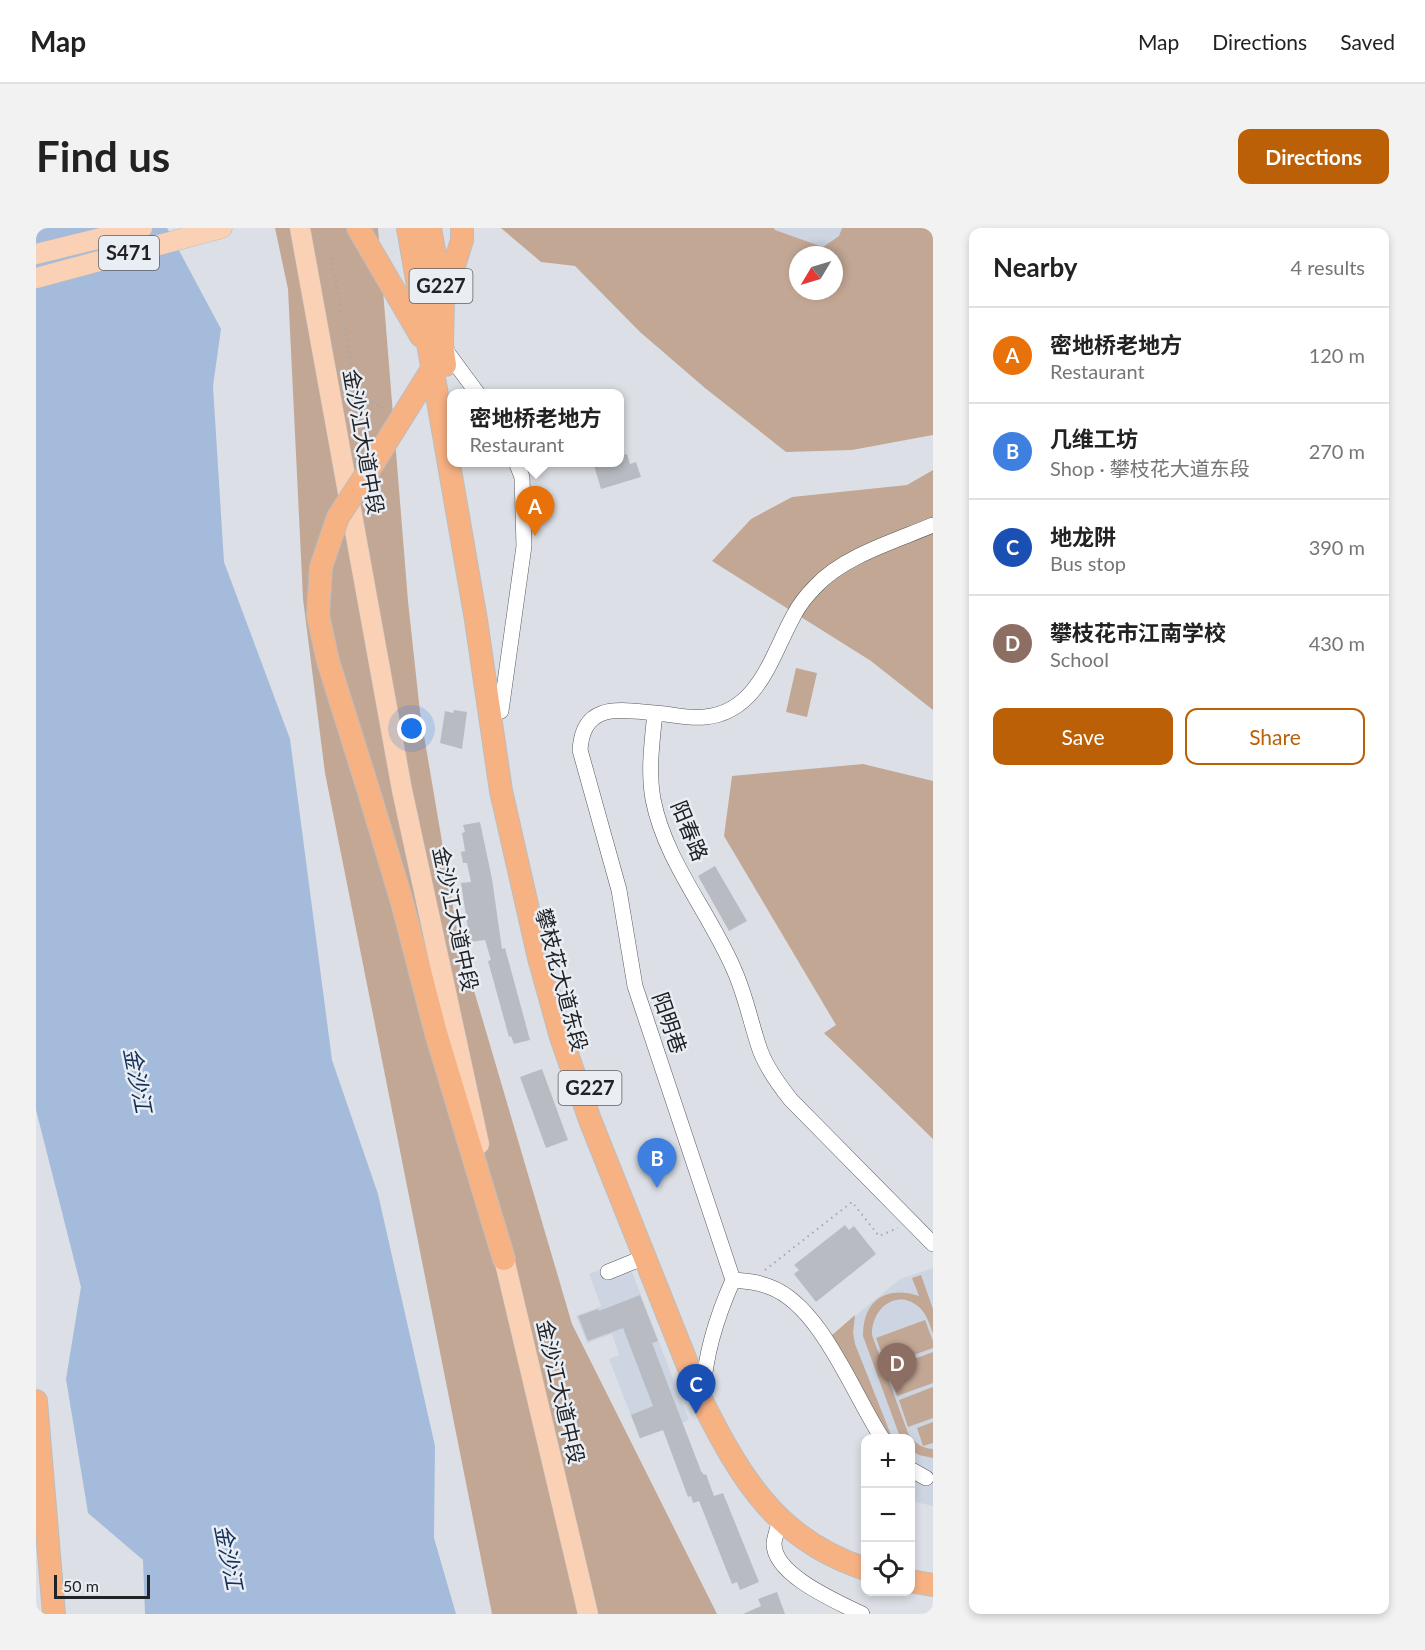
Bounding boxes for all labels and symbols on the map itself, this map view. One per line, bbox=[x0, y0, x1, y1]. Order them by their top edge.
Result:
road number: S471 bbox=[99, 236, 159, 270]
north arrow bbox=[789, 246, 843, 300]
road number: G227 bbox=[410, 269, 472, 303]
street label: 金沙江大道中段 bbox=[339, 367, 390, 516]
pin: A bbox=[516, 486, 554, 536]
your location bbox=[397, 714, 426, 743]
street label: 阳春路 bbox=[667, 797, 714, 864]
street label: 金沙江大道中段 bbox=[429, 844, 484, 993]
street label: 攀枝花大道东段 bbox=[531, 905, 594, 1054]
street label: 阳明巷 bbox=[648, 989, 692, 1056]
water label: 金沙江 bbox=[119, 1045, 158, 1117]
road number: G227 bbox=[558, 1071, 622, 1105]
pin: B bbox=[638, 1138, 676, 1188]
street label: 金沙江大道中段 bbox=[533, 1317, 590, 1466]
pin: D bbox=[878, 1344, 916, 1393]
pin: C bbox=[676, 1364, 716, 1414]
water label: 金沙江 bbox=[210, 1522, 249, 1594]
scale bar bbox=[54, 1572, 150, 1600]

